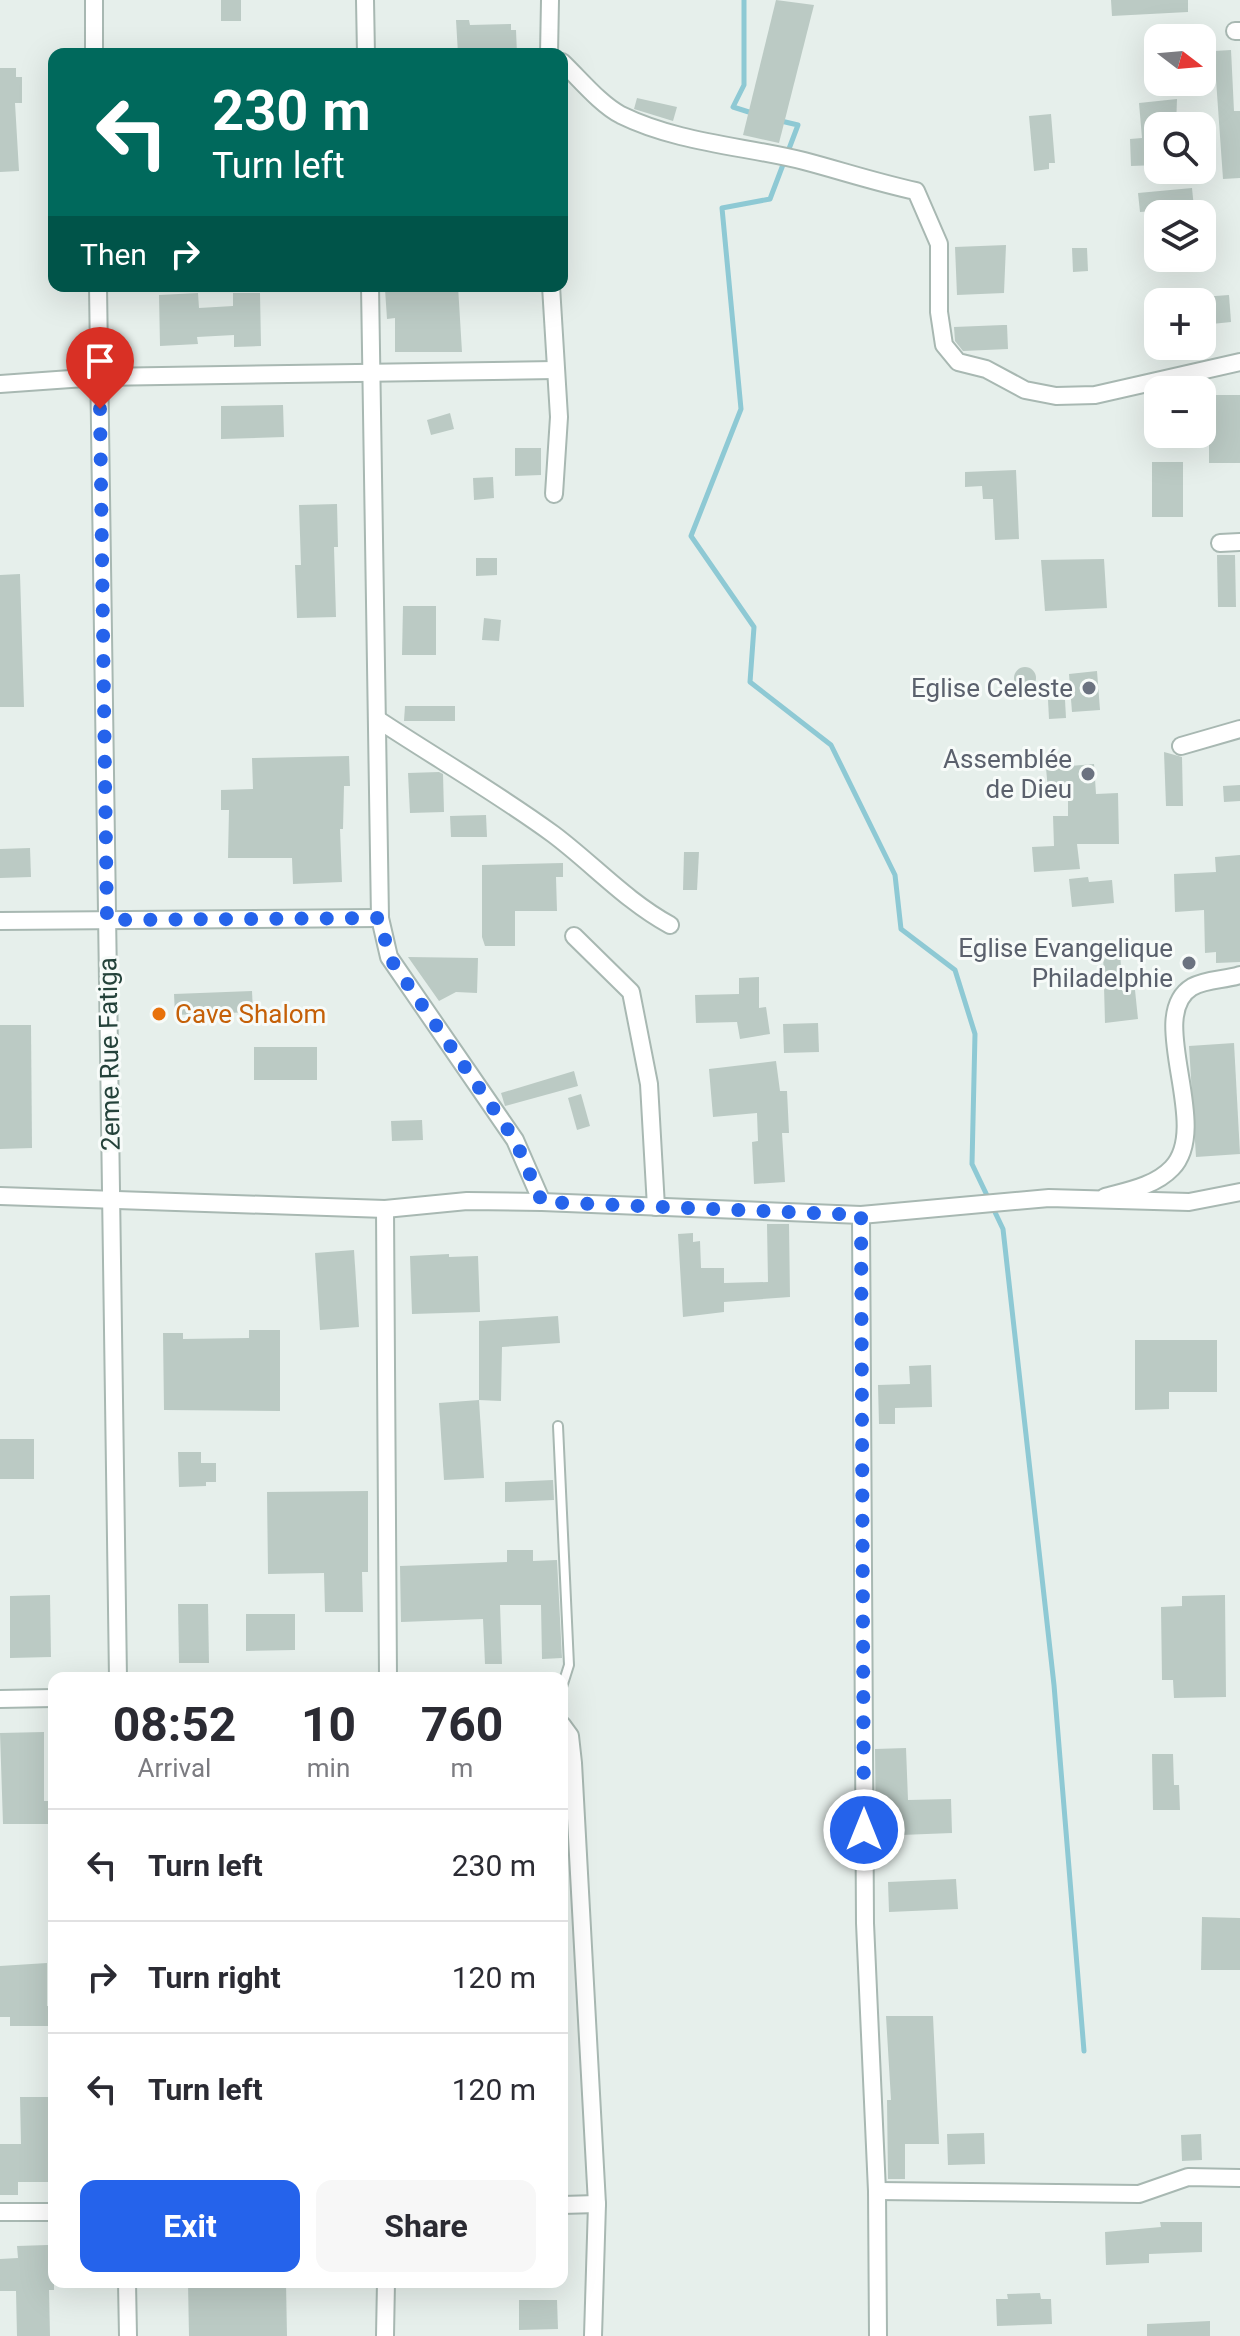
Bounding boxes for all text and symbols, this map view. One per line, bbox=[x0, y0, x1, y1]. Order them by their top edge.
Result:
north arrow bbox=[1144, 24, 1216, 96]
map controls bbox=[1144, 24, 1216, 448]
text: 230 m bbox=[212, 78, 371, 144]
icon: left bbox=[80, 80, 184, 184]
button: search bbox=[1144, 112, 1216, 184]
text: Turn left bbox=[212, 145, 345, 187]
button: layers bbox=[1144, 200, 1216, 272]
icon: right bbox=[163, 232, 207, 276]
text: Then bbox=[80, 237, 147, 272]
button: + bbox=[1144, 288, 1216, 360]
pin bbox=[66, 327, 134, 409]
icon: arrive bbox=[78, 339, 122, 383]
button: − bbox=[1144, 376, 1216, 448]
place label: Eglise Celeste bbox=[911, 673, 1073, 703]
marker: Eglise Celeste bbox=[1080, 679, 1098, 697]
place label: Assemblée de Dieu bbox=[943, 744, 1072, 804]
marker: Assemblée de Dieu bbox=[1079, 765, 1097, 783]
place label: Eglise Evangelique Philadelphie bbox=[958, 933, 1173, 993]
marker: Eglise Evangelique Philadelphie bbox=[1180, 954, 1198, 972]
street label: 2eme Rue Fatiga bbox=[92, 957, 126, 1151]
place label: Cave Shalom bbox=[175, 999, 326, 1029]
marker: Cave Shalom bbox=[150, 1005, 168, 1023]
text: 08:52 bbox=[113, 1696, 236, 1753]
text: 10 bbox=[301, 1696, 356, 1753]
text: 760 bbox=[421, 1696, 503, 1753]
text: Arrival bbox=[138, 1753, 211, 1783]
text: min bbox=[307, 1753, 350, 1783]
text: m bbox=[451, 1753, 473, 1783]
position arrow bbox=[822, 1788, 906, 1872]
icon: left bbox=[80, 1843, 124, 1887]
text: Turn left bbox=[148, 1848, 263, 1883]
text: 230 m bbox=[452, 1848, 536, 1883]
icon: right bbox=[80, 1955, 124, 1999]
text: Turn right bbox=[148, 1960, 281, 1995]
text: 120 m bbox=[452, 1960, 536, 1995]
icon: left bbox=[80, 2067, 124, 2111]
text: Turn left bbox=[148, 2072, 263, 2107]
text: 120 m bbox=[452, 2072, 536, 2107]
button: Exit bbox=[80, 2180, 300, 2272]
button: Share bbox=[316, 2180, 536, 2272]

